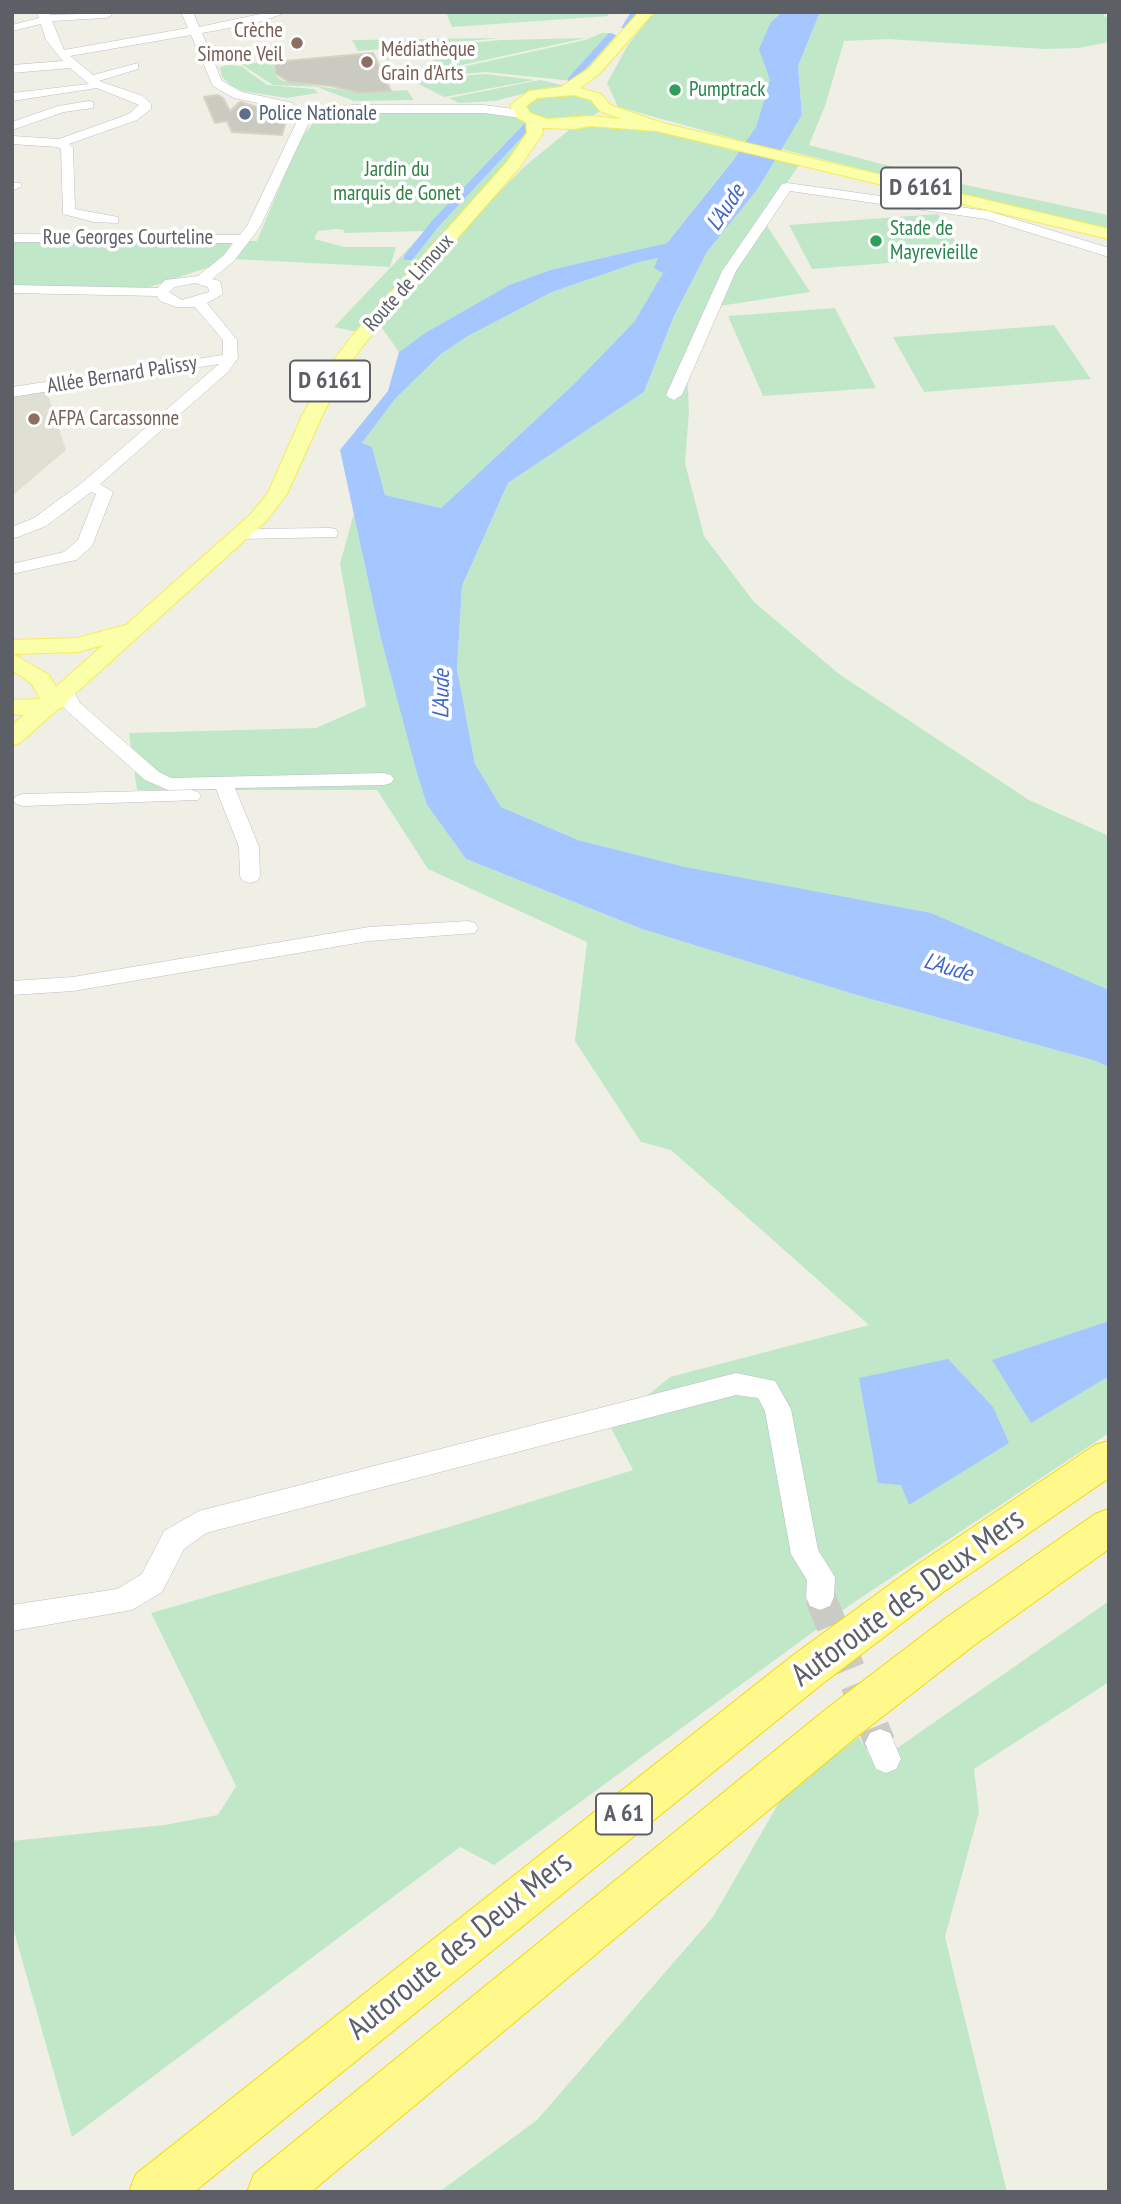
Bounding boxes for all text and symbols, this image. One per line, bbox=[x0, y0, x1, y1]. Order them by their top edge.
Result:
place label: Crèche Simone Veil bbox=[198, 18, 283, 68]
marker: Crèche Simone Veil bbox=[289, 35, 305, 51]
place label: Médiathèque Grain d'Arts bbox=[381, 37, 475, 87]
marker: Médiathèque Grain d'Arts bbox=[359, 54, 375, 70]
place label: Pumptrack bbox=[689, 77, 765, 103]
marker: Pumptrack bbox=[667, 82, 683, 98]
place label: Police Nationale bbox=[259, 101, 377, 127]
marker: Police Nationale bbox=[237, 106, 253, 122]
park label: Jardin du marquis de Gonet bbox=[333, 157, 461, 207]
road number: D 6161 bbox=[881, 168, 961, 208]
water label: L'Aude bbox=[701, 180, 751, 236]
place label: Stade de Mayrevieille bbox=[890, 216, 978, 266]
street label: Rue Georges Courteline bbox=[43, 225, 213, 251]
street label: Route de Limoux bbox=[359, 229, 459, 337]
marker: Stade de Mayrevieille bbox=[868, 233, 884, 249]
street label: Allée Bernard Palissy bbox=[45, 351, 199, 399]
road number: D 6161 bbox=[290, 360, 370, 402]
place label: AFPA Carcassonne bbox=[48, 406, 179, 432]
marker: AFPA Carcassonne bbox=[26, 411, 42, 427]
water label: L'Aude bbox=[428, 669, 456, 719]
water label: L'Aude bbox=[920, 948, 976, 988]
street label: Autoroute des Deux Mers bbox=[784, 1501, 1032, 1695]
road number: A 61 bbox=[596, 1794, 652, 1835]
street label: Autoroute des Deux Mers bbox=[340, 1844, 580, 2048]

